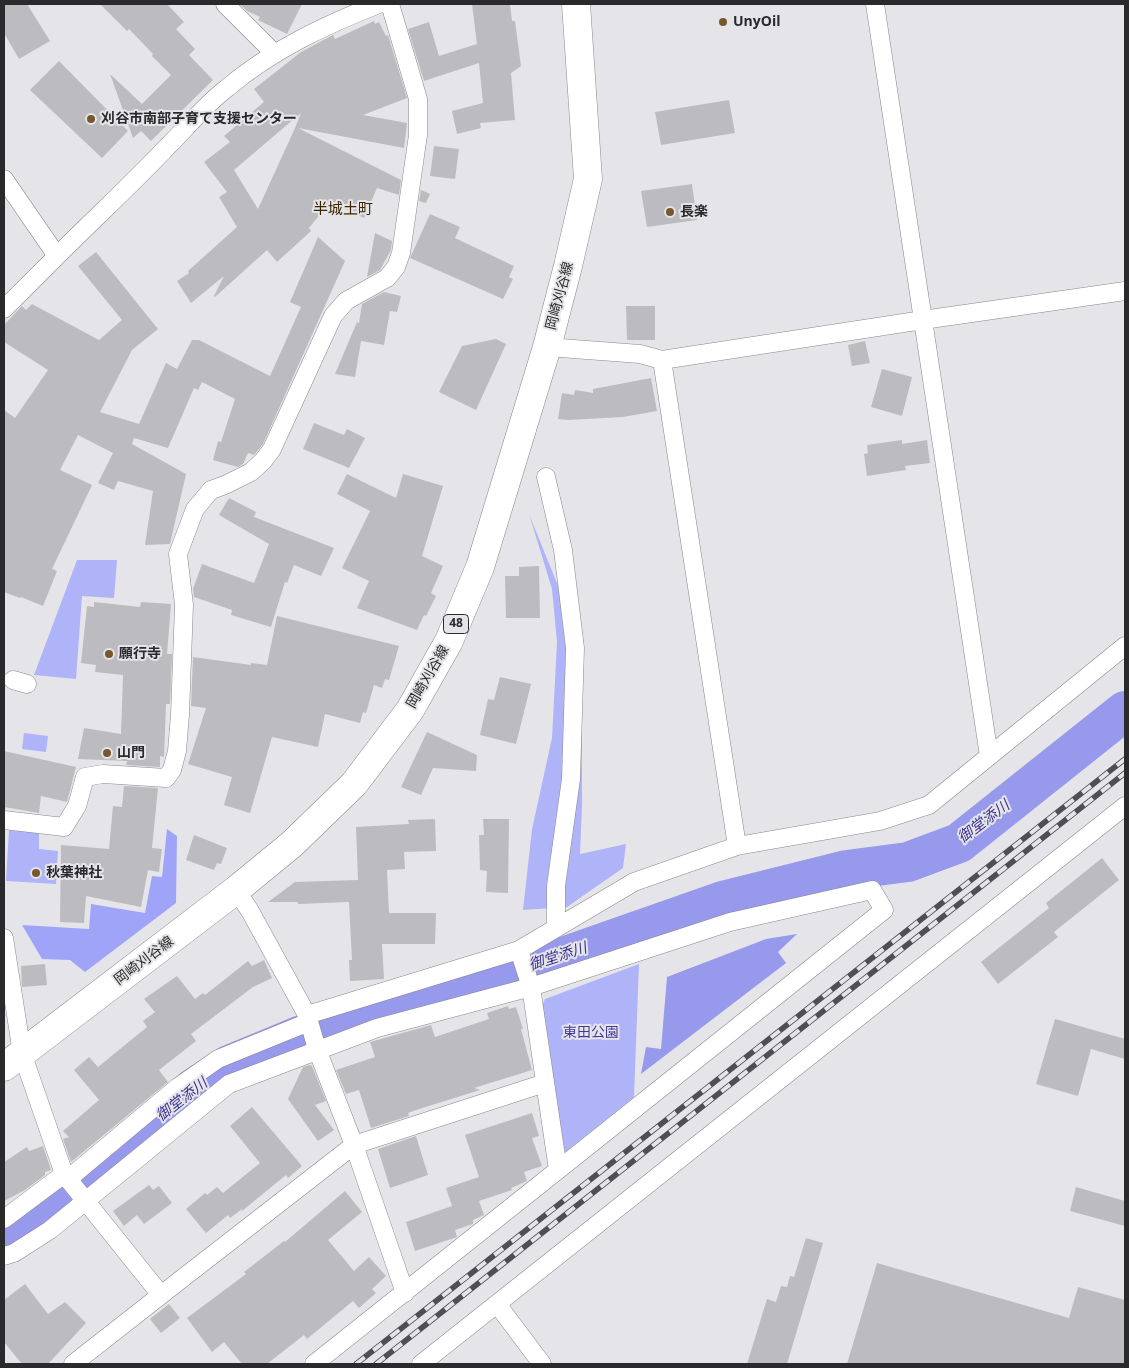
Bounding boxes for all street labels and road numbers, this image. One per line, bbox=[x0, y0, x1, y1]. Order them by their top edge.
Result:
street label: 岡崎刈谷線 bbox=[543, 260, 577, 332]
road number: 48 bbox=[444, 614, 468, 634]
street label: 岡崎刈谷線 bbox=[403, 642, 453, 712]
street label: 岡崎刈谷線 bbox=[111, 933, 177, 989]

